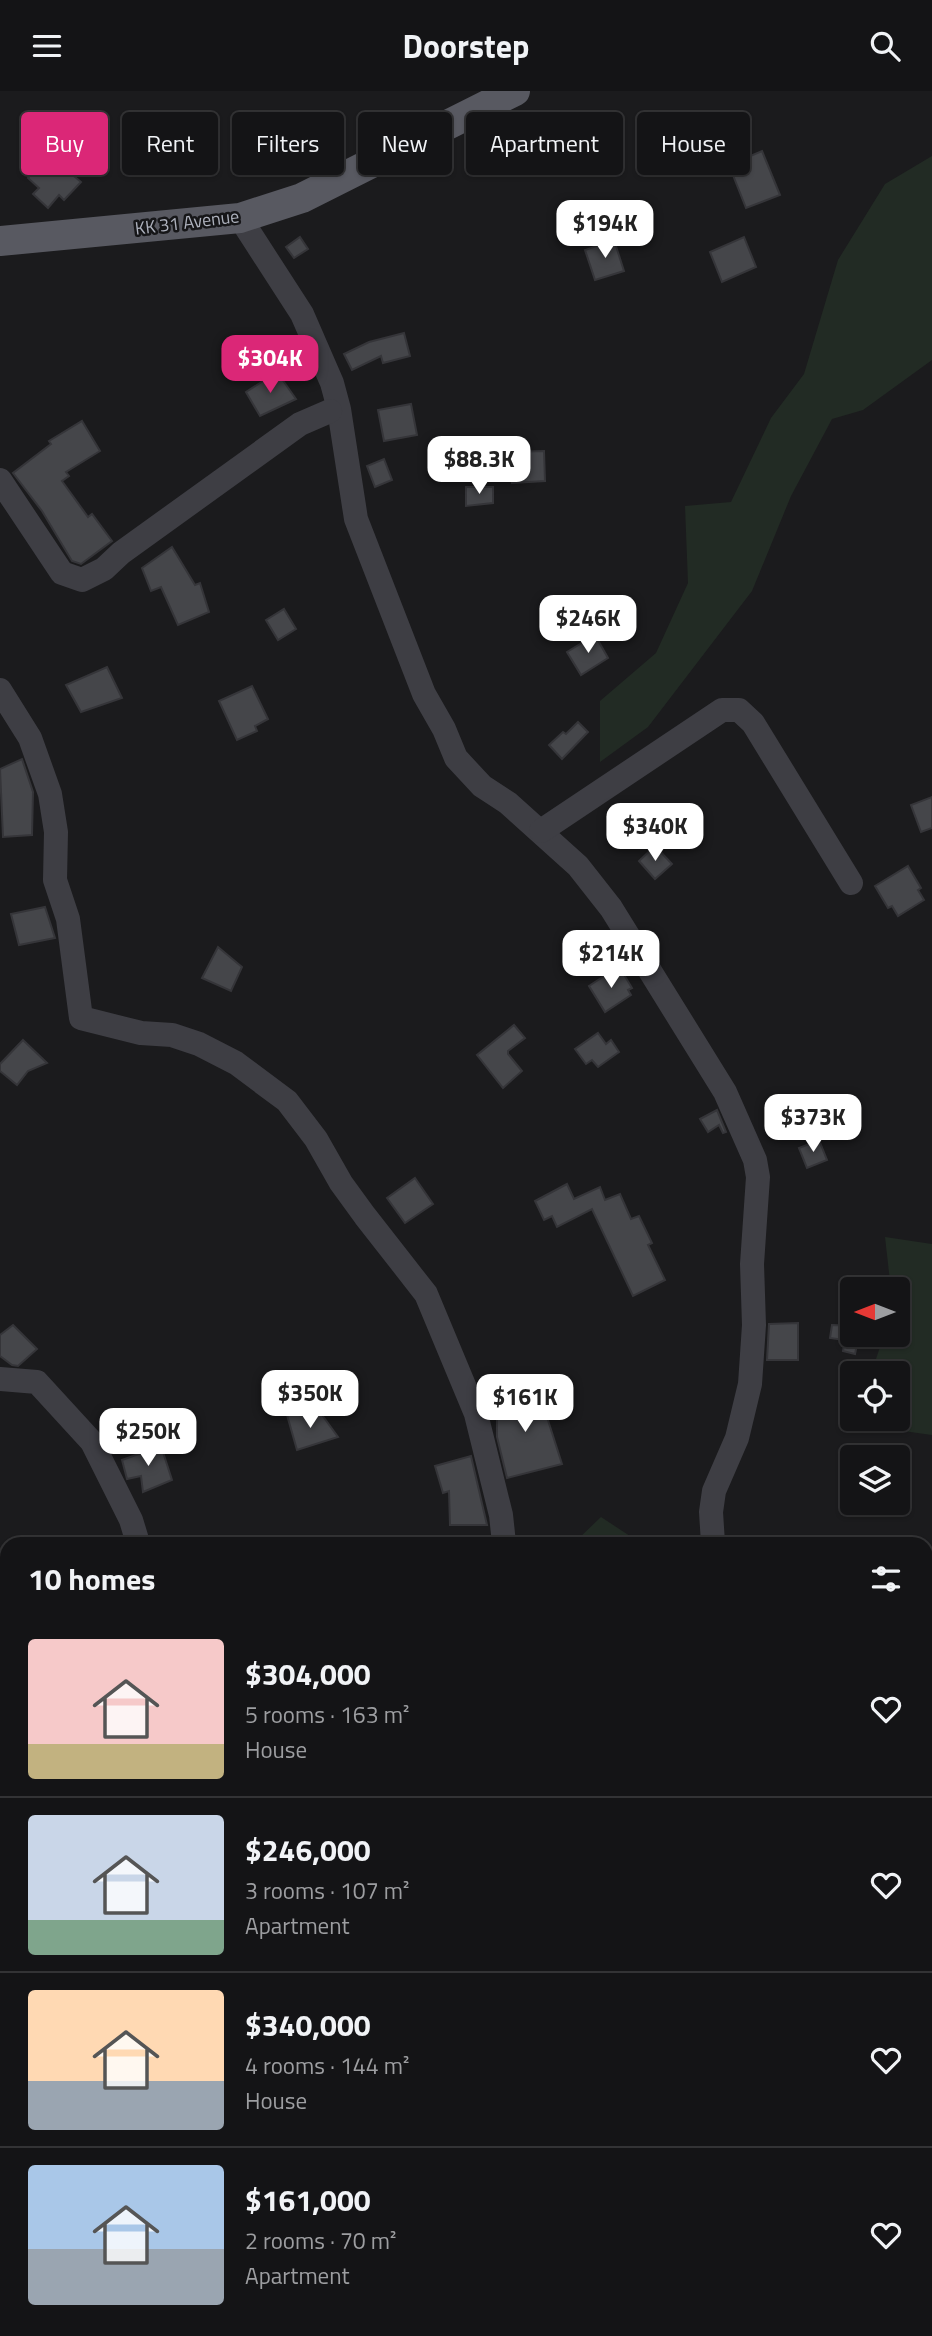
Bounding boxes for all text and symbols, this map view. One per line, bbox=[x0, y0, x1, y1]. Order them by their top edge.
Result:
text: Doorstep bbox=[403, 22, 529, 70]
icon: menu bbox=[28, 27, 66, 65]
icon: search bbox=[866, 27, 904, 65]
chip: Buy bbox=[21, 112, 108, 175]
chip: Rent bbox=[122, 112, 218, 175]
chip: Filters bbox=[232, 112, 344, 175]
chip: New bbox=[358, 112, 452, 175]
chip: Apartment bbox=[466, 112, 623, 175]
chip: House bbox=[637, 112, 750, 175]
pin: $194K bbox=[556, 201, 654, 260]
street label: KK 31 Avenue bbox=[133, 202, 241, 242]
text: $194K bbox=[572, 205, 638, 240]
pin: $304K bbox=[221, 335, 319, 395]
text: $304K bbox=[237, 340, 303, 375]
pin: $88.3K bbox=[422, 437, 536, 496]
text: $88.3K bbox=[443, 441, 515, 476]
pin: $246K bbox=[539, 595, 637, 655]
text: $246K bbox=[555, 600, 621, 635]
pin: $340K bbox=[606, 803, 704, 863]
text: $340K bbox=[622, 808, 688, 843]
pin: $214K bbox=[562, 930, 660, 990]
text: $214K bbox=[578, 935, 644, 970]
pin: $373K bbox=[764, 1095, 862, 1154]
text: $373K bbox=[780, 1099, 846, 1134]
north arrow bbox=[840, 1277, 910, 1347]
map controls bbox=[840, 1277, 910, 1515]
button: locate bbox=[840, 1361, 910, 1431]
pin: $350K bbox=[261, 1371, 359, 1430]
text: $350K bbox=[277, 1375, 343, 1410]
pin: $161K bbox=[476, 1375, 574, 1434]
text: $161K bbox=[492, 1379, 558, 1414]
pin: $250K bbox=[99, 1409, 197, 1468]
text: $250K bbox=[115, 1413, 181, 1448]
button: layers bbox=[840, 1445, 910, 1515]
text: 10 homes bbox=[28, 1556, 155, 1602]
icon: filters bbox=[867, 1560, 905, 1598]
text: $304,000 bbox=[245, 1651, 371, 1697]
icon: home bbox=[84, 1667, 168, 1751]
icon: heart bbox=[867, 1690, 905, 1728]
text: 5 rooms · 163 m² bbox=[245, 1697, 409, 1732]
text: House bbox=[245, 1732, 307, 1767]
text: $246,000 bbox=[245, 1827, 371, 1873]
icon: home bbox=[84, 1843, 168, 1927]
icon: heart bbox=[867, 1866, 905, 1904]
text: 3 rooms · 107 m² bbox=[245, 1873, 409, 1908]
text: Apartment bbox=[245, 1908, 350, 1943]
text: $340,000 bbox=[245, 2002, 371, 2048]
icon: home bbox=[84, 2018, 168, 2102]
icon: heart bbox=[867, 2041, 905, 2079]
text: 4 rooms · 144 m² bbox=[245, 2048, 409, 2083]
text: House bbox=[245, 2083, 307, 2118]
text: $161,000 bbox=[245, 2177, 371, 2223]
icon: home bbox=[84, 2193, 168, 2277]
icon: heart bbox=[867, 2216, 905, 2254]
text: 2 rooms · 70 m² bbox=[245, 2223, 396, 2258]
text: Apartment bbox=[245, 2258, 350, 2293]

